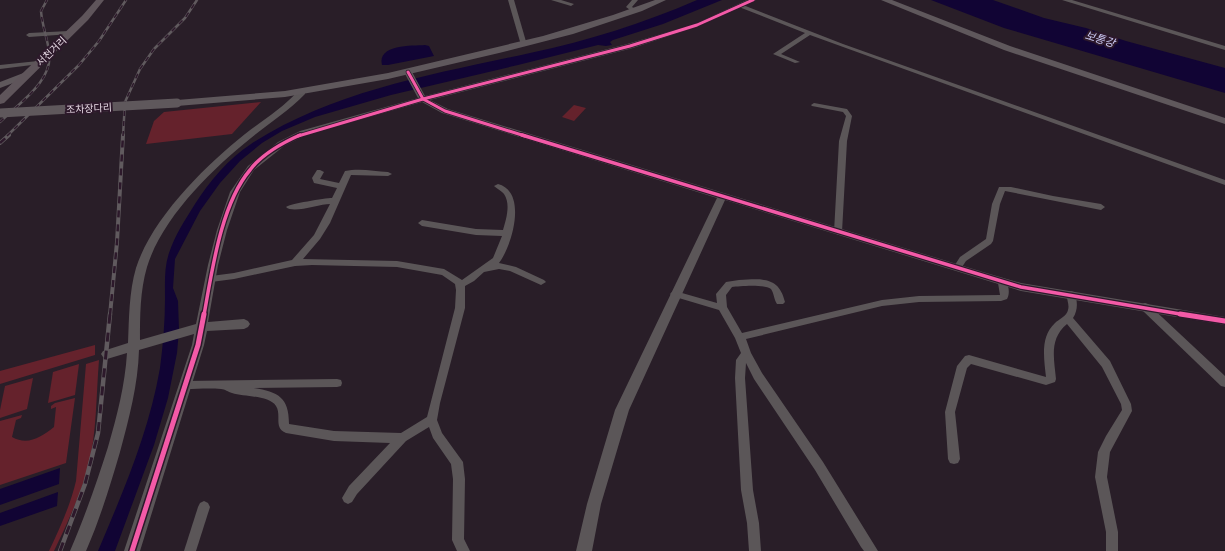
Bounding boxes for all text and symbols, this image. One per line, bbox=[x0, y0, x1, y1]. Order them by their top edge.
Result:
water label: 보통강 bbox=[1083, 27, 1119, 51]
street label: 서천거리 bbox=[33, 33, 69, 69]
street label: 조차장다리 bbox=[66, 100, 112, 116]

